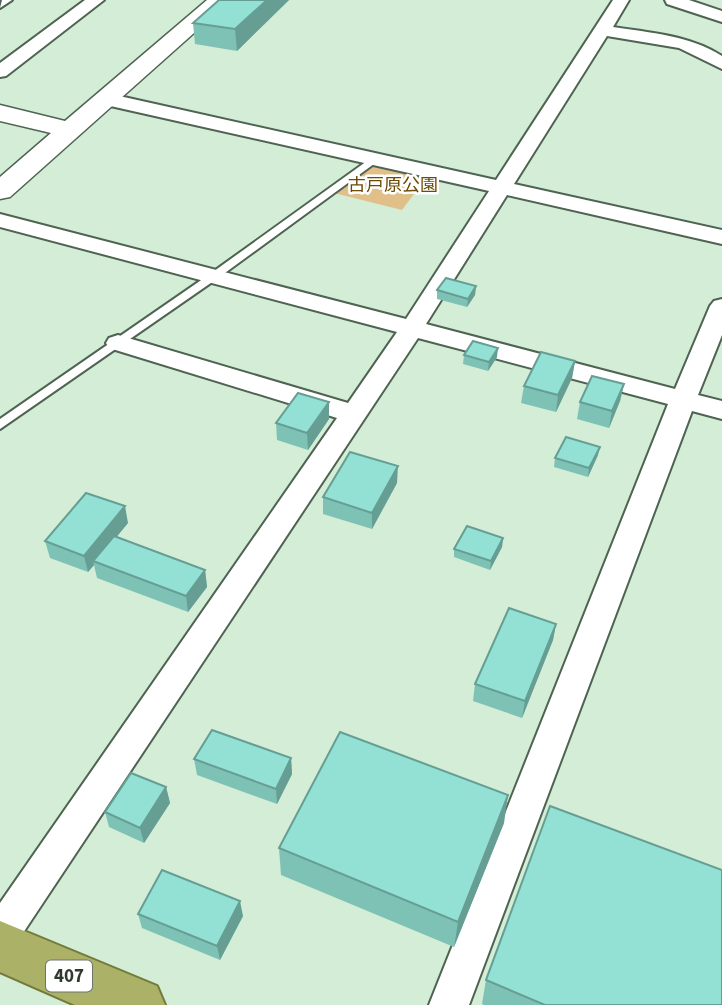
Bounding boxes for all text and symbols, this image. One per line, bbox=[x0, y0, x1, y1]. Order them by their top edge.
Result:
park label: 古戸原公園 bbox=[348, 173, 438, 198]
road number: 407 bbox=[46, 960, 92, 992]

